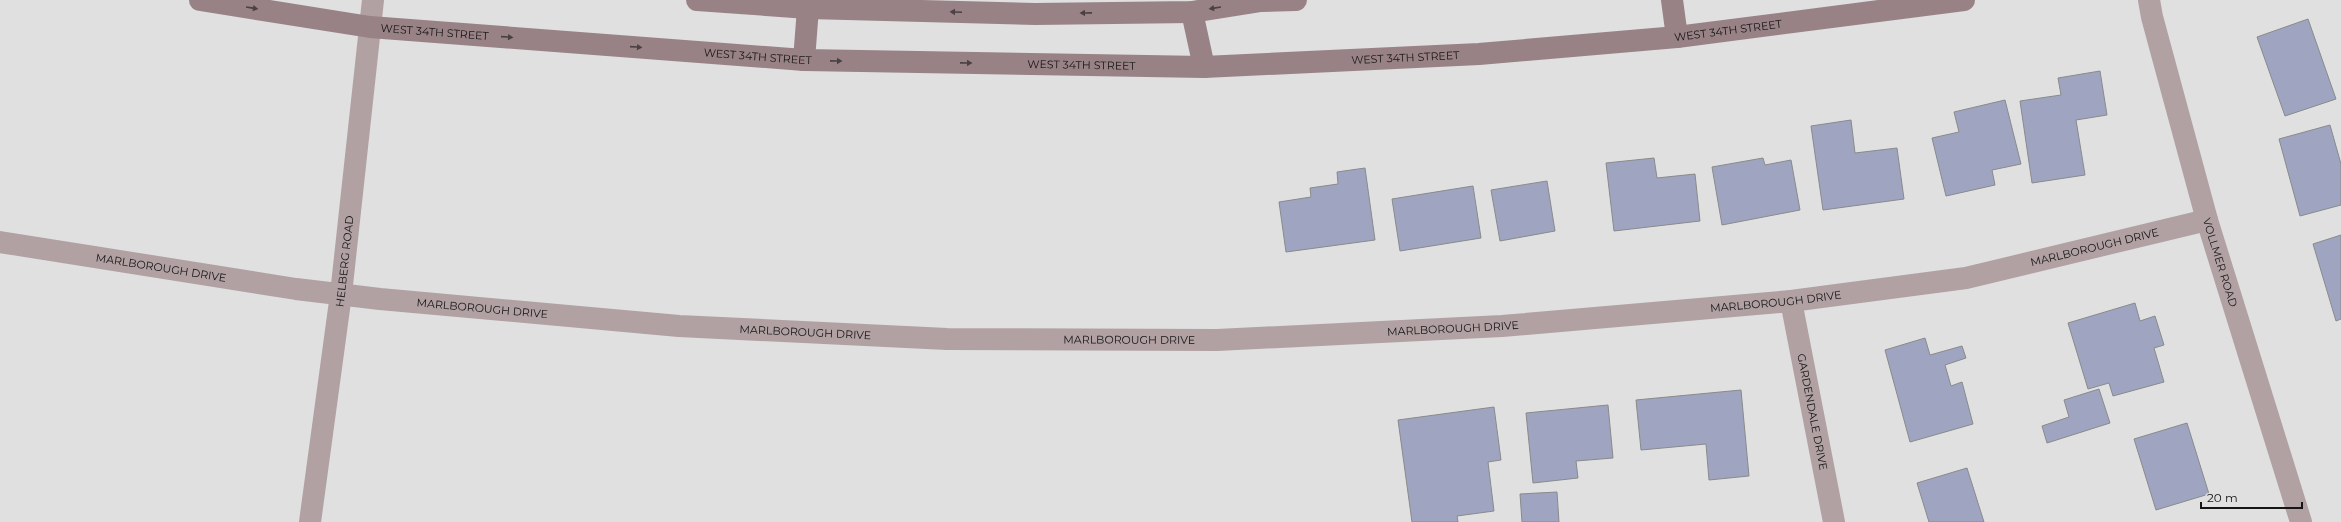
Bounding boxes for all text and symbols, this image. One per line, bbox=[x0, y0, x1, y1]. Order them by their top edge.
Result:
one-way arrow bbox=[246, 5, 258, 11]
one-way arrow bbox=[1209, 5, 1221, 11]
one-way arrow bbox=[949, 9, 962, 15]
one-way arrow bbox=[1080, 10, 1092, 17]
street label: WEST 34TH STREET bbox=[1673, 16, 1783, 44]
street label: WEST 34TH STREET bbox=[380, 21, 490, 43]
one-way arrow bbox=[501, 34, 513, 41]
one-way arrow bbox=[630, 44, 642, 51]
street label: WEST 34TH STREET bbox=[703, 45, 813, 67]
street label: WEST 34TH STREET bbox=[1351, 48, 1460, 67]
one-way arrow bbox=[830, 57, 842, 64]
street label: WEST 34TH STREET bbox=[1027, 57, 1137, 73]
one-way arrow bbox=[960, 60, 973, 66]
street label: HELBERG ROAD bbox=[332, 215, 356, 308]
street label: VOLLMER ROAD bbox=[2200, 216, 2241, 309]
street label: MARLBOROUGH DRIVE bbox=[2029, 225, 2160, 269]
street label: MARLBOROUGH DRIVE bbox=[95, 250, 227, 285]
street label: MARLBOROUGH DRIVE bbox=[1710, 287, 1842, 315]
street label: MARLBOROUGH DRIVE bbox=[416, 295, 549, 321]
street label: MARLBOROUGH DRIVE bbox=[1387, 318, 1519, 339]
street label: MARLBOROUGH DRIVE bbox=[739, 322, 871, 342]
street label: MARLBOROUGH DRIVE bbox=[1063, 332, 1195, 347]
street label: GARDENDALE DRIVE bbox=[1794, 352, 1831, 471]
scale bar bbox=[2201, 484, 2302, 510]
text: 20 m bbox=[2207, 490, 2238, 505]

